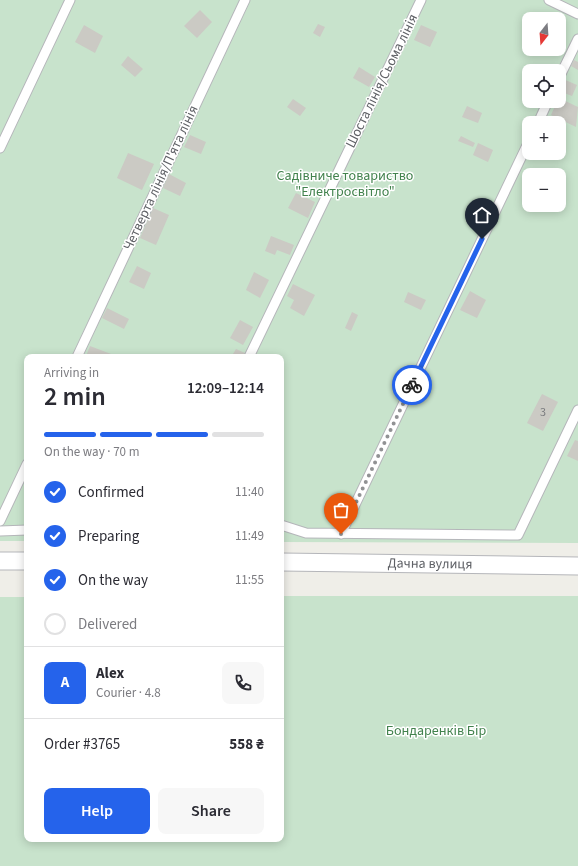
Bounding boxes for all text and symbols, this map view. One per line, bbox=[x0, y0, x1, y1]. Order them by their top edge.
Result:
street label: Шоста лінія/Сьома лінія bbox=[341, 11, 423, 151]
north arrow bbox=[522, 12, 566, 56]
map controls bbox=[522, 12, 566, 212]
button: locate bbox=[522, 64, 566, 108]
street label: Четверта лінія/П'ята лінія bbox=[119, 102, 203, 254]
button: + bbox=[522, 116, 566, 160]
park label: Садівниче товариство "Електросвітло" bbox=[277, 166, 413, 202]
button: − bbox=[522, 168, 566, 212]
pin bbox=[465, 198, 499, 239]
icon: home bbox=[471, 204, 493, 226]
text: Arriving in bbox=[44, 364, 99, 382]
courier bbox=[392, 365, 432, 405]
icon: bike bbox=[401, 374, 423, 396]
text: 2 min bbox=[44, 378, 106, 415]
text: 12:09–12:14 bbox=[187, 378, 264, 399]
house number: 3 bbox=[540, 404, 546, 421]
text: On the way · 70 m bbox=[44, 443, 139, 461]
icon: check bbox=[44, 481, 66, 503]
text: Confirmed bbox=[78, 482, 144, 503]
text: 11:40 bbox=[235, 483, 264, 501]
pin bbox=[324, 493, 358, 534]
icon: bag bbox=[330, 499, 352, 521]
icon: check bbox=[44, 525, 66, 547]
text: Preparing bbox=[78, 526, 139, 547]
text: 11:49 bbox=[235, 527, 264, 545]
street label: Дачна вулиця bbox=[387, 553, 473, 575]
icon: check bbox=[44, 569, 66, 591]
text: On the way bbox=[78, 570, 148, 591]
text: 11:55 bbox=[235, 571, 264, 589]
text: Delivered bbox=[78, 614, 137, 635]
button: phone bbox=[222, 662, 264, 704]
text: Alex bbox=[96, 663, 124, 684]
text: A bbox=[61, 672, 69, 693]
text: Courier · 4.8 bbox=[96, 684, 161, 702]
park label: Бондаренків Бір bbox=[386, 721, 486, 741]
text: Order #3765 bbox=[44, 734, 120, 755]
text: 558 ₴ bbox=[229, 734, 264, 755]
button: Help bbox=[44, 788, 150, 834]
button: Share bbox=[158, 788, 264, 834]

